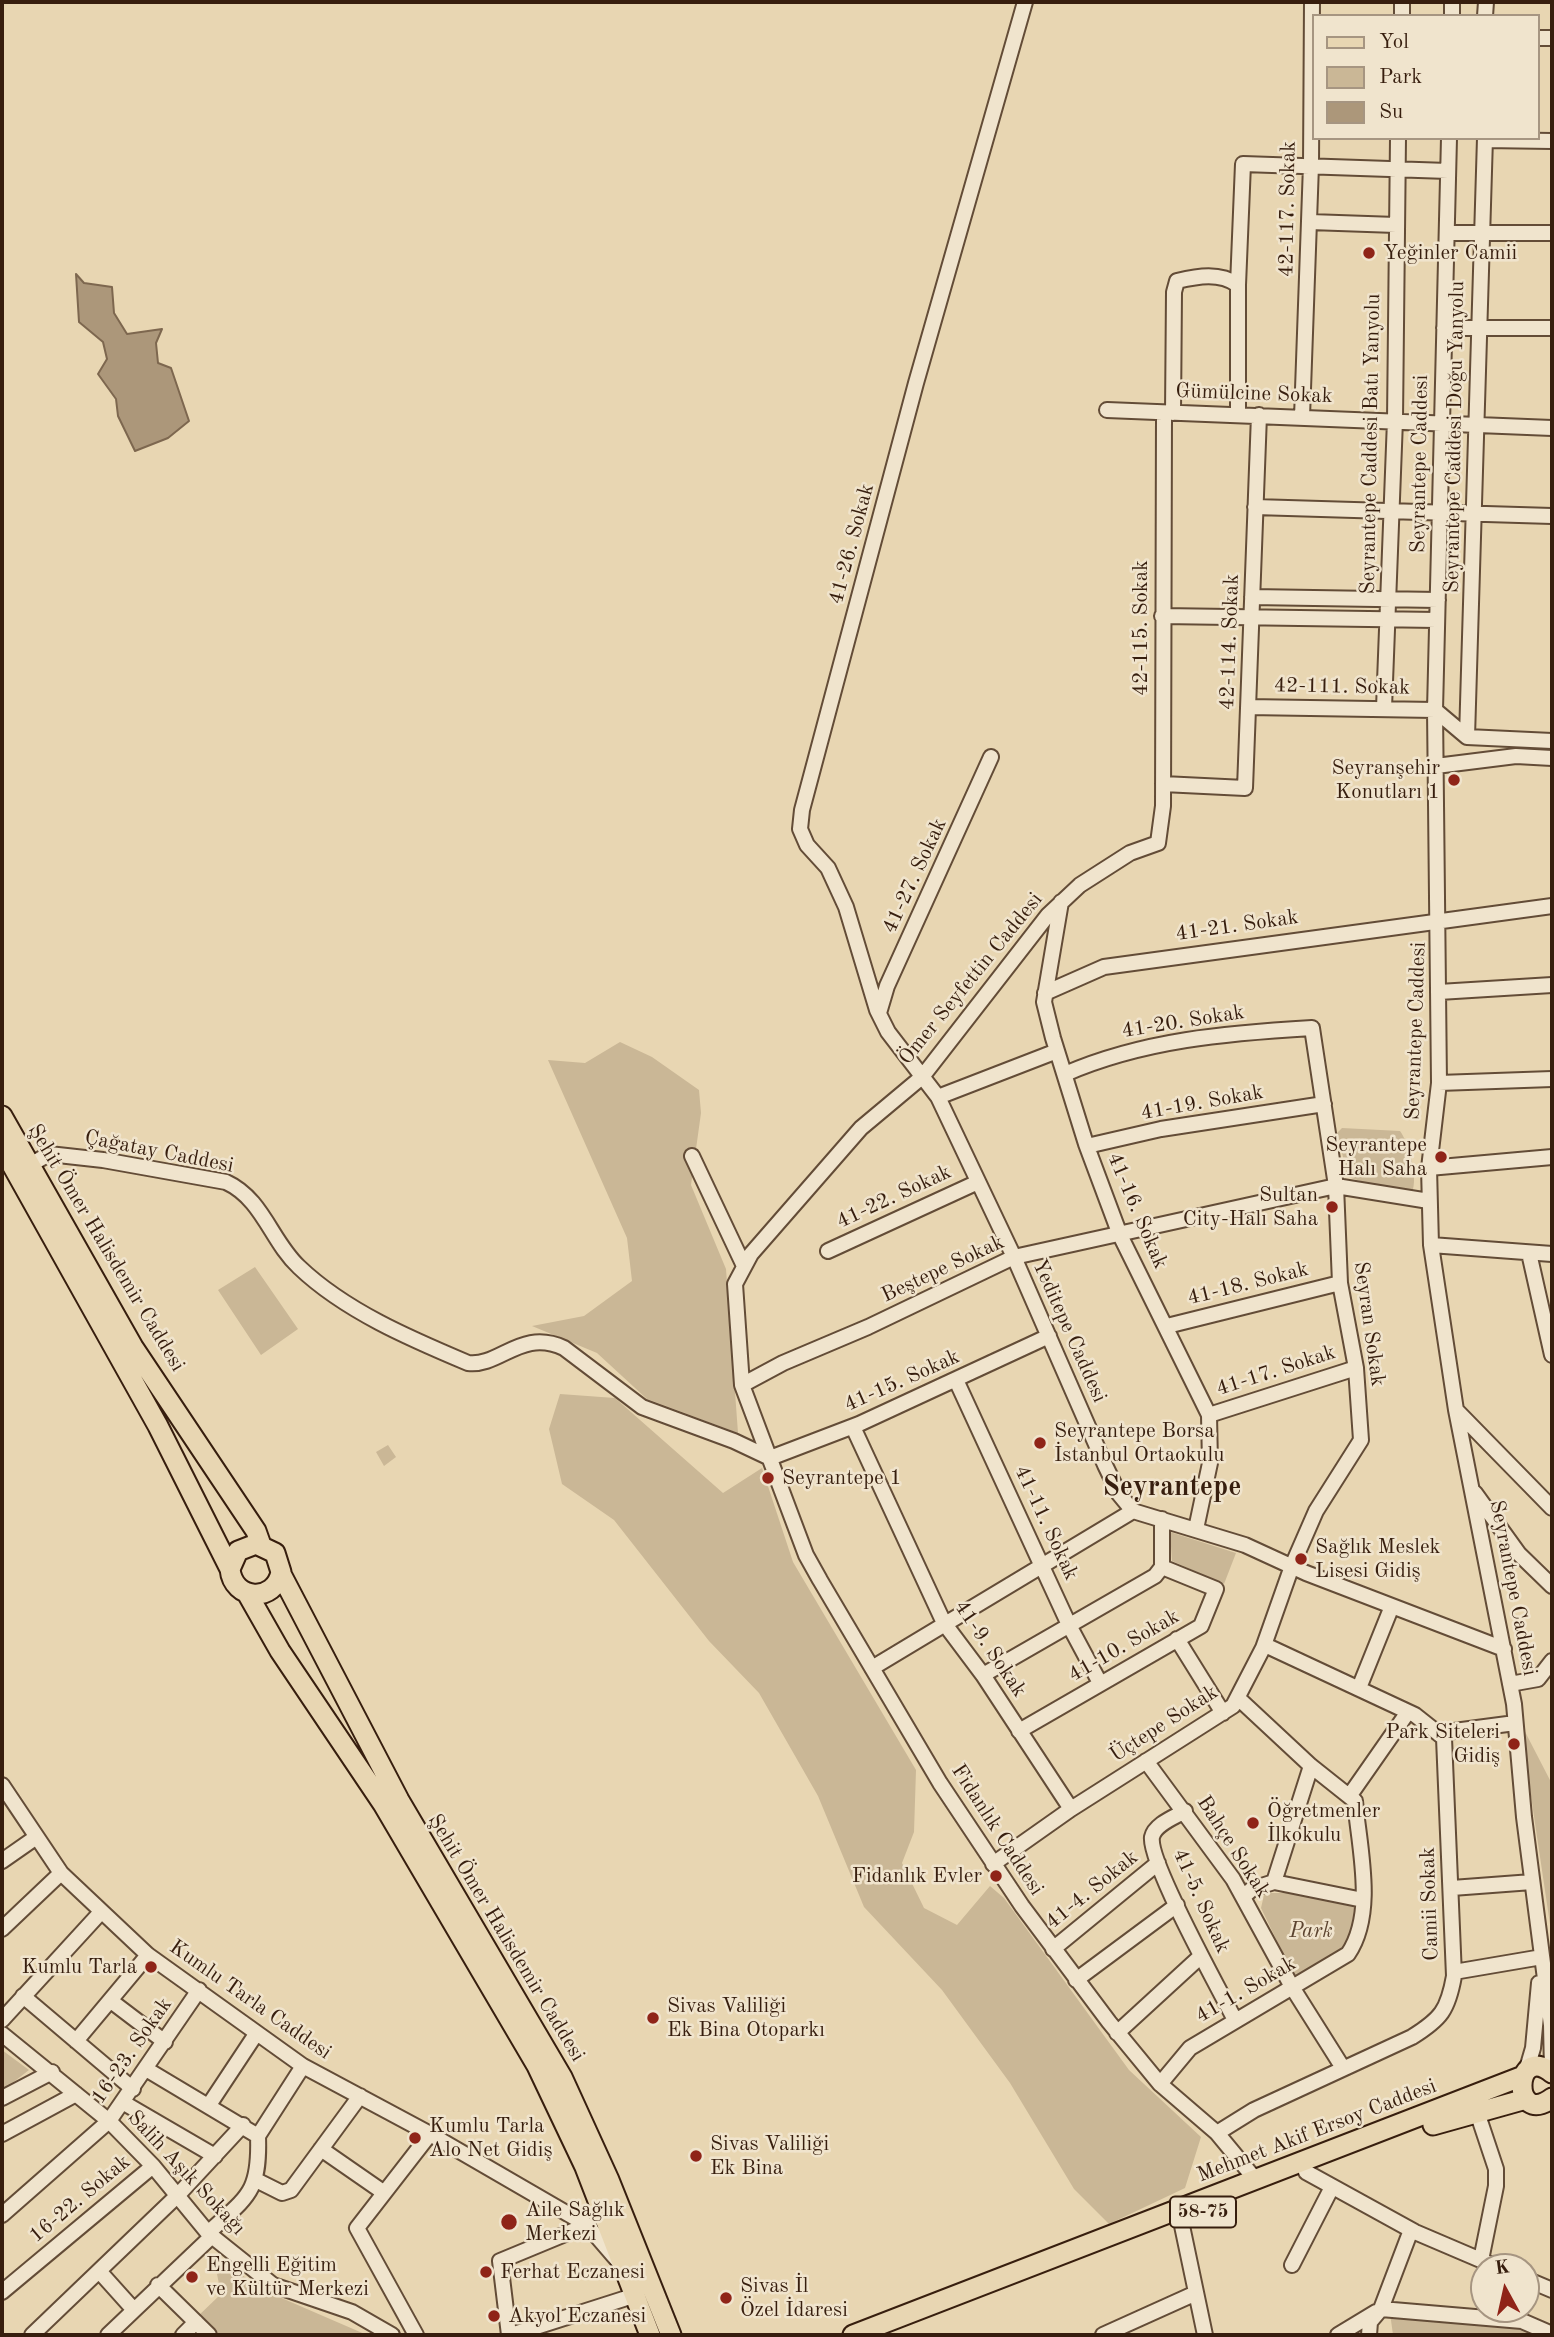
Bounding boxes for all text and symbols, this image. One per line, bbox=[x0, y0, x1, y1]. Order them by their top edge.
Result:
legend bbox=[1312, 14, 1540, 140]
text: Yol bbox=[1379, 32, 1409, 53]
text: Park bbox=[1379, 67, 1422, 88]
text: Su bbox=[1379, 102, 1403, 123]
street label: 42-117. Sokak bbox=[1274, 141, 1302, 277]
place label: Yeğinler Camii bbox=[1383, 240, 1517, 266]
marker: Yeğinler Camii bbox=[1361, 245, 1377, 261]
street label: Seyrantepe Caddesi Doğu Yanyolu bbox=[1440, 281, 1470, 593]
street label: Seyrantepe Caddesi Batı Yanyolu bbox=[1356, 293, 1386, 595]
street label: Seyrantepe Caddesi bbox=[1406, 375, 1434, 553]
street label: Gümülcine Sokak bbox=[1175, 379, 1333, 409]
street label: 41-26. Sokak bbox=[824, 481, 880, 607]
street label: 42-115. Sokak bbox=[1128, 560, 1154, 696]
street label: 42-114. Sokak bbox=[1215, 574, 1245, 710]
street label: 42-111. Sokak bbox=[1274, 673, 1410, 701]
place label: Seyranşehir Konutları 1 bbox=[1331, 755, 1440, 805]
marker: Seyranşehir Konutları 1 bbox=[1446, 772, 1462, 788]
street label: 41-27. Sokak bbox=[877, 815, 953, 937]
street label: Ömer Seyfettin Caddesi bbox=[894, 888, 1048, 1070]
street label: 41-21. Sokak bbox=[1174, 905, 1300, 947]
street label: Seyrantepe Caddesi bbox=[1400, 941, 1432, 1121]
street label: 41-20. Sokak bbox=[1120, 1000, 1246, 1044]
street label: 41-19. Sokak bbox=[1139, 1080, 1265, 1126]
street label: Şehit Ömer Halisdemir Caddesi bbox=[22, 1120, 190, 1376]
street label: Çağatay Caddesi bbox=[82, 1125, 236, 1179]
place label: Seyrantepe Halı Saha bbox=[1325, 1132, 1427, 1182]
street label: 41-16. Sokak bbox=[1101, 1149, 1173, 1273]
marker: Seyrantepe Halı Saha bbox=[1433, 1149, 1449, 1165]
street label: 41-22. Sokak bbox=[833, 1159, 955, 1235]
place label: Sultan City-Halı Saha bbox=[1183, 1182, 1318, 1232]
marker: Sultan City-Halı Saha bbox=[1324, 1199, 1340, 1215]
street label: Beştepe Sokak bbox=[878, 1230, 1008, 1308]
street label: Yeditepe Caddesi bbox=[1026, 1255, 1112, 1407]
street label: 41-18. Sokak bbox=[1185, 1257, 1311, 1311]
street label: Seyran Sokak bbox=[1348, 1260, 1390, 1388]
street label: 41-17. Sokak bbox=[1213, 1340, 1339, 1402]
street label: 41-15. Sokak bbox=[840, 1344, 964, 1418]
place label: Seyrantepe Borsa İstanbul Ortaokulu bbox=[1054, 1418, 1224, 1468]
marker: Seyrantepe Borsa İstanbul Ortaokulu bbox=[1032, 1435, 1048, 1451]
street label: 41-11. Sokak bbox=[1008, 1462, 1084, 1584]
place label: Seyrantepe 1 bbox=[782, 1465, 902, 1491]
marker: Seyrantepe 1 bbox=[760, 1470, 776, 1486]
district label: Seyrantepe bbox=[1102, 1471, 1242, 1505]
street label: Seyrantepe Caddesi bbox=[1484, 1498, 1542, 1678]
place label: Sağlık Meslek Lisesi Gidiş bbox=[1315, 1534, 1440, 1584]
marker: Sağlık Meslek Lisesi Gidiş bbox=[1293, 1551, 1309, 1567]
street label: 41-9. Sokak bbox=[948, 1596, 1032, 1702]
street label: 41-10. Sokak bbox=[1064, 1604, 1184, 1688]
street label: Üçtepe Sokak bbox=[1105, 1680, 1223, 1768]
place label: Park Siteleri Gidiş bbox=[1386, 1719, 1500, 1769]
marker: Park Siteleri Gidiş bbox=[1506, 1736, 1522, 1752]
street label: Fidanlık Caddesi bbox=[945, 1760, 1049, 1900]
street label: Bahçe Sokak bbox=[1191, 1791, 1275, 1903]
place label: Öğretmenler İlkokulu bbox=[1267, 1798, 1380, 1848]
street label: Şehit Ömer Halisdemir Caddesi bbox=[422, 1810, 590, 2066]
marker: Öğretmenler İlkokulu bbox=[1245, 1815, 1261, 1831]
street label: 41-4. Sokak bbox=[1041, 1845, 1143, 1935]
street label: 41-5. Sokak bbox=[1167, 1845, 1235, 1957]
street label: Camii Sokak bbox=[1415, 1847, 1445, 1961]
place label: Fidanlık Evler bbox=[852, 1863, 982, 1889]
marker: Fidanlık Evler bbox=[988, 1868, 1004, 1884]
park label: Park bbox=[1289, 1918, 1333, 1944]
street label: Kumlu Tarla Caddesi bbox=[164, 1935, 336, 2065]
street label: 41-1. Sokak bbox=[1191, 1951, 1301, 2029]
place label: Kumlu Tarla bbox=[22, 1954, 137, 1980]
marker: Kumlu Tarla bbox=[143, 1959, 159, 1975]
street label: 16-23. Sokak bbox=[86, 1993, 178, 2109]
place label: Sivas Valiliği Ek Bina Otoparkı bbox=[667, 1993, 825, 2043]
marker: Sivas Valiliği Ek Bina Otoparkı bbox=[645, 2010, 661, 2026]
street label: Mehmet Akif Ersoy Caddesi bbox=[1194, 2074, 1440, 2188]
street label: Salih Aşık Sokağı bbox=[122, 2105, 250, 2241]
place label: Kumlu Tarla Alo Net Gidiş bbox=[429, 2113, 553, 2163]
marker: Kumlu Tarla Alo Net Gidiş bbox=[407, 2130, 423, 2146]
place label: Sivas Valiliği Ek Bina bbox=[710, 2131, 829, 2181]
marker: Sivas Valiliği Ek Bina bbox=[688, 2148, 704, 2164]
street label: 16-22. Sokak bbox=[24, 2150, 136, 2248]
road number: 58-75 bbox=[1170, 2196, 1236, 2228]
place label: Aile Sağlık Merkezi bbox=[525, 2197, 625, 2247]
marker: Aile Sağlık Merkezi bbox=[499, 2212, 519, 2232]
place label: Engelli Eğitim ve Kültür Merkezi bbox=[206, 2252, 369, 2302]
north arrow bbox=[1470, 2253, 1540, 2323]
text: K bbox=[1494, 2258, 1511, 2279]
place label: Ferhat Eczanesi bbox=[500, 2259, 645, 2285]
marker: Ferhat Eczanesi bbox=[478, 2264, 494, 2280]
marker: Engelli Eğitim ve Kültür Merkezi bbox=[184, 2269, 200, 2285]
place label: Sivas İl Özel İdaresi bbox=[740, 2273, 848, 2323]
marker: Sivas İl Özel İdaresi bbox=[718, 2290, 734, 2306]
place label: Akyol Eczanesi bbox=[508, 2303, 646, 2329]
marker: Akyol Eczanesi bbox=[486, 2308, 502, 2324]

